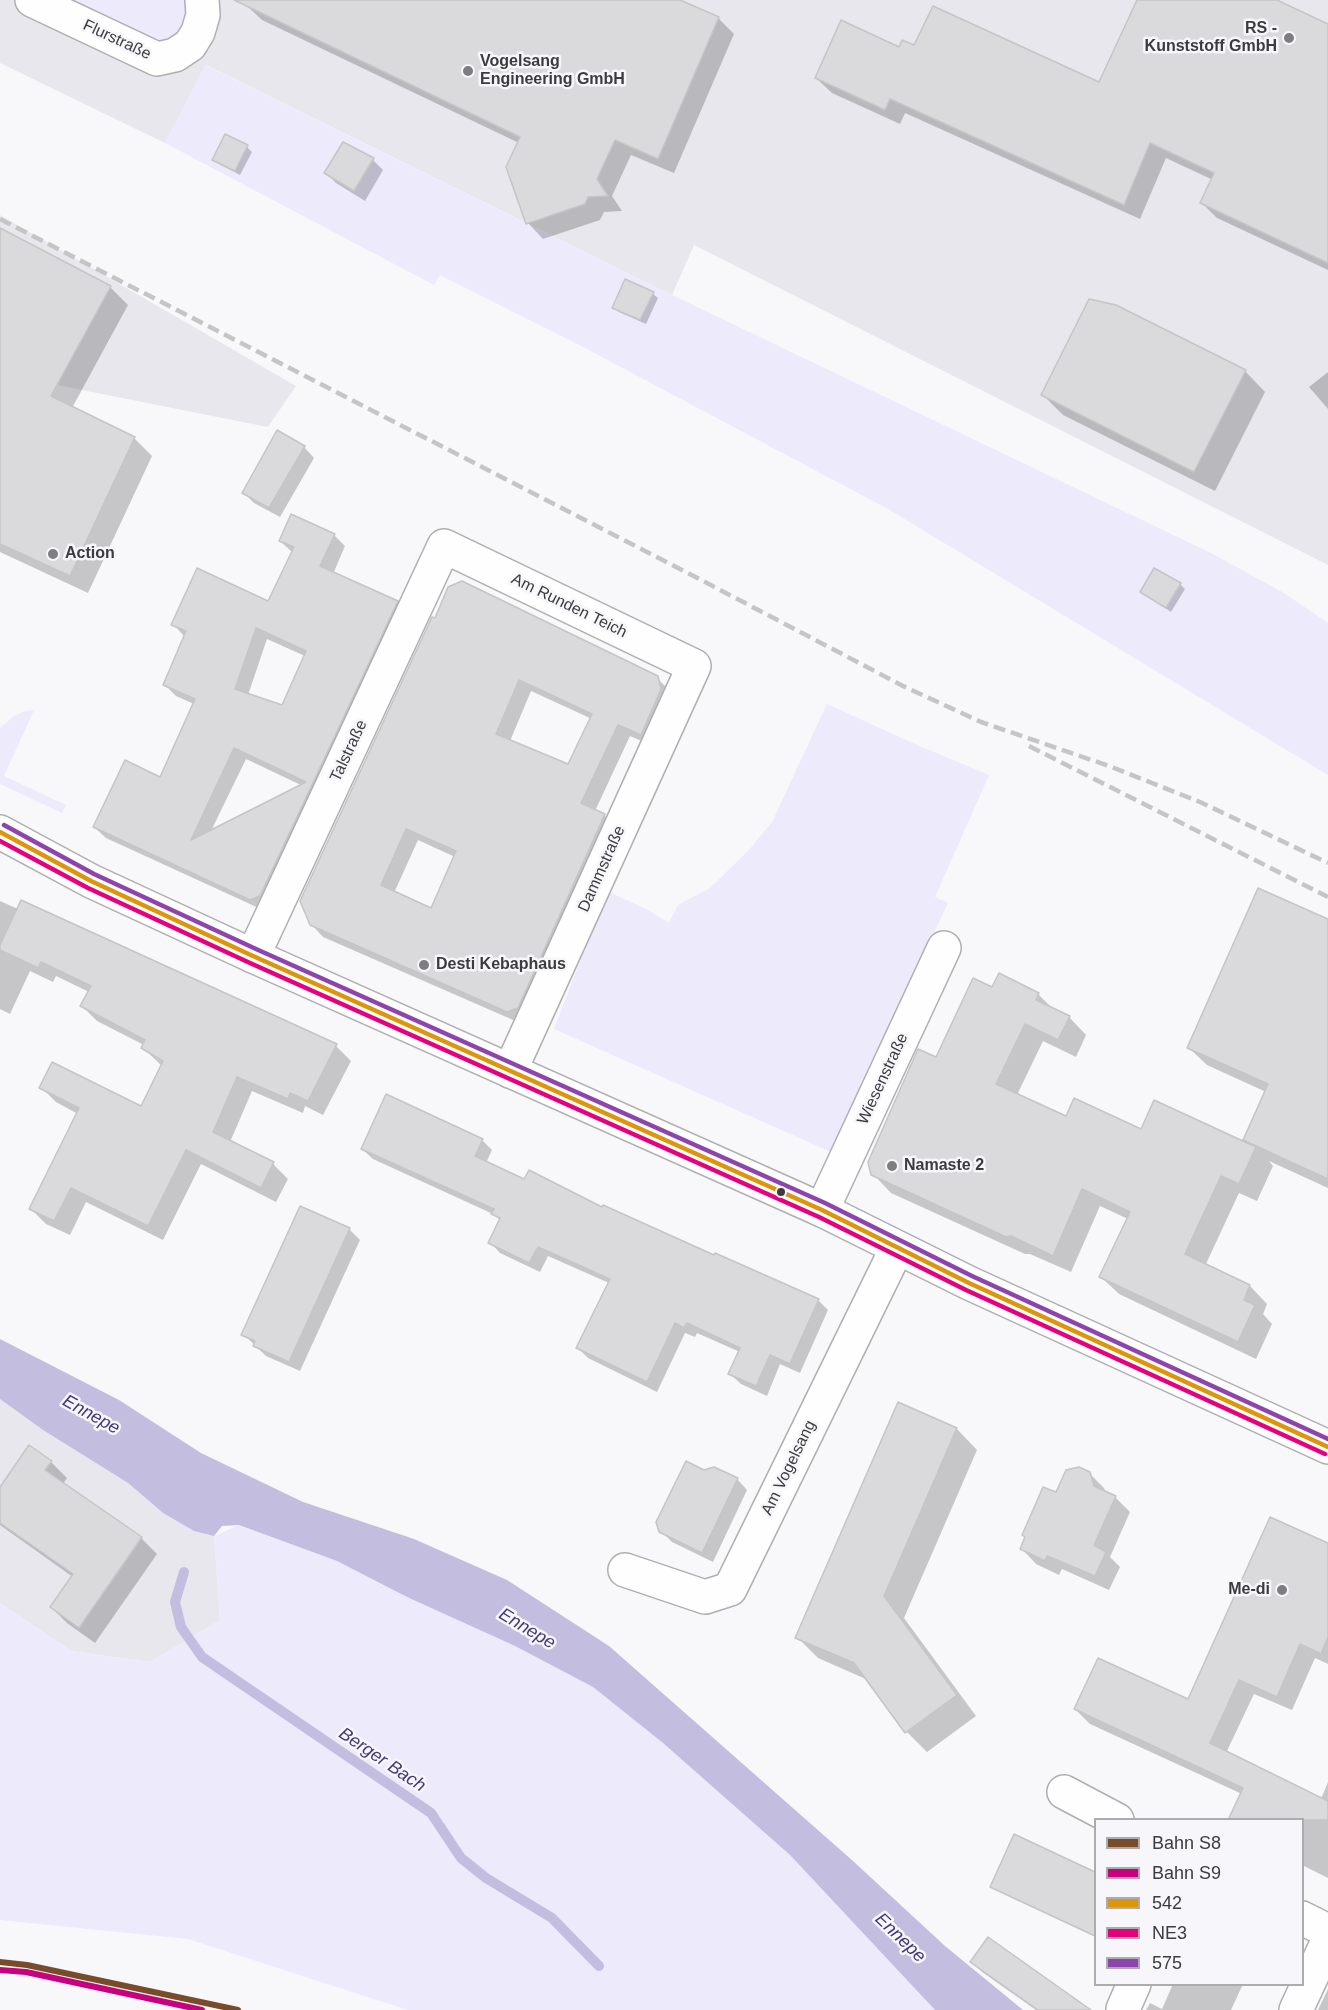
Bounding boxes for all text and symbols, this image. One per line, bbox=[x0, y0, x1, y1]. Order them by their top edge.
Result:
street label: Flurstraße bbox=[80, 16, 154, 64]
place label: RS - Kunststoff GmbH bbox=[1145, 19, 1277, 57]
marker: RS - Kunststoff GmbH bbox=[1282, 31, 1296, 45]
place label: Vogelsang Engineering GmbH bbox=[480, 52, 625, 90]
marker: Vogelsang Engineering GmbH bbox=[461, 64, 475, 78]
place label: Action bbox=[65, 544, 115, 564]
marker: Action bbox=[46, 547, 60, 561]
street label: Am Runden Teich bbox=[508, 570, 630, 642]
street label: Talstraße bbox=[326, 717, 372, 785]
street label: Dammstraße bbox=[574, 823, 630, 915]
place label: Desti Kebaphaus bbox=[436, 955, 566, 975]
marker: Desti Kebaphaus bbox=[417, 958, 431, 972]
street label: Wiesenstraße bbox=[853, 1030, 913, 1128]
place label: Namaste 2 bbox=[904, 1156, 984, 1176]
marker: Namaste 2 bbox=[885, 1159, 899, 1173]
unlabelled marker bbox=[775, 1186, 787, 1198]
water label: Ennepe bbox=[59, 1391, 123, 1439]
street label: Am Vogelsang bbox=[758, 1417, 820, 1519]
place label: Me-di bbox=[1228, 1580, 1270, 1600]
marker: Me-di bbox=[1275, 1583, 1289, 1597]
water label: Ennepe bbox=[495, 1604, 559, 1654]
water label: Berger Bach bbox=[334, 1723, 430, 1797]
legend bbox=[1094, 1818, 1304, 1986]
text: Bahn S8 bbox=[1152, 1833, 1221, 1853]
text: Bahn S9 bbox=[1152, 1863, 1221, 1883]
text: 542 bbox=[1152, 1893, 1182, 1913]
water label: Ennepe bbox=[870, 1909, 930, 1967]
text: NE3 bbox=[1152, 1923, 1187, 1943]
text: 575 bbox=[1152, 1953, 1182, 1973]

